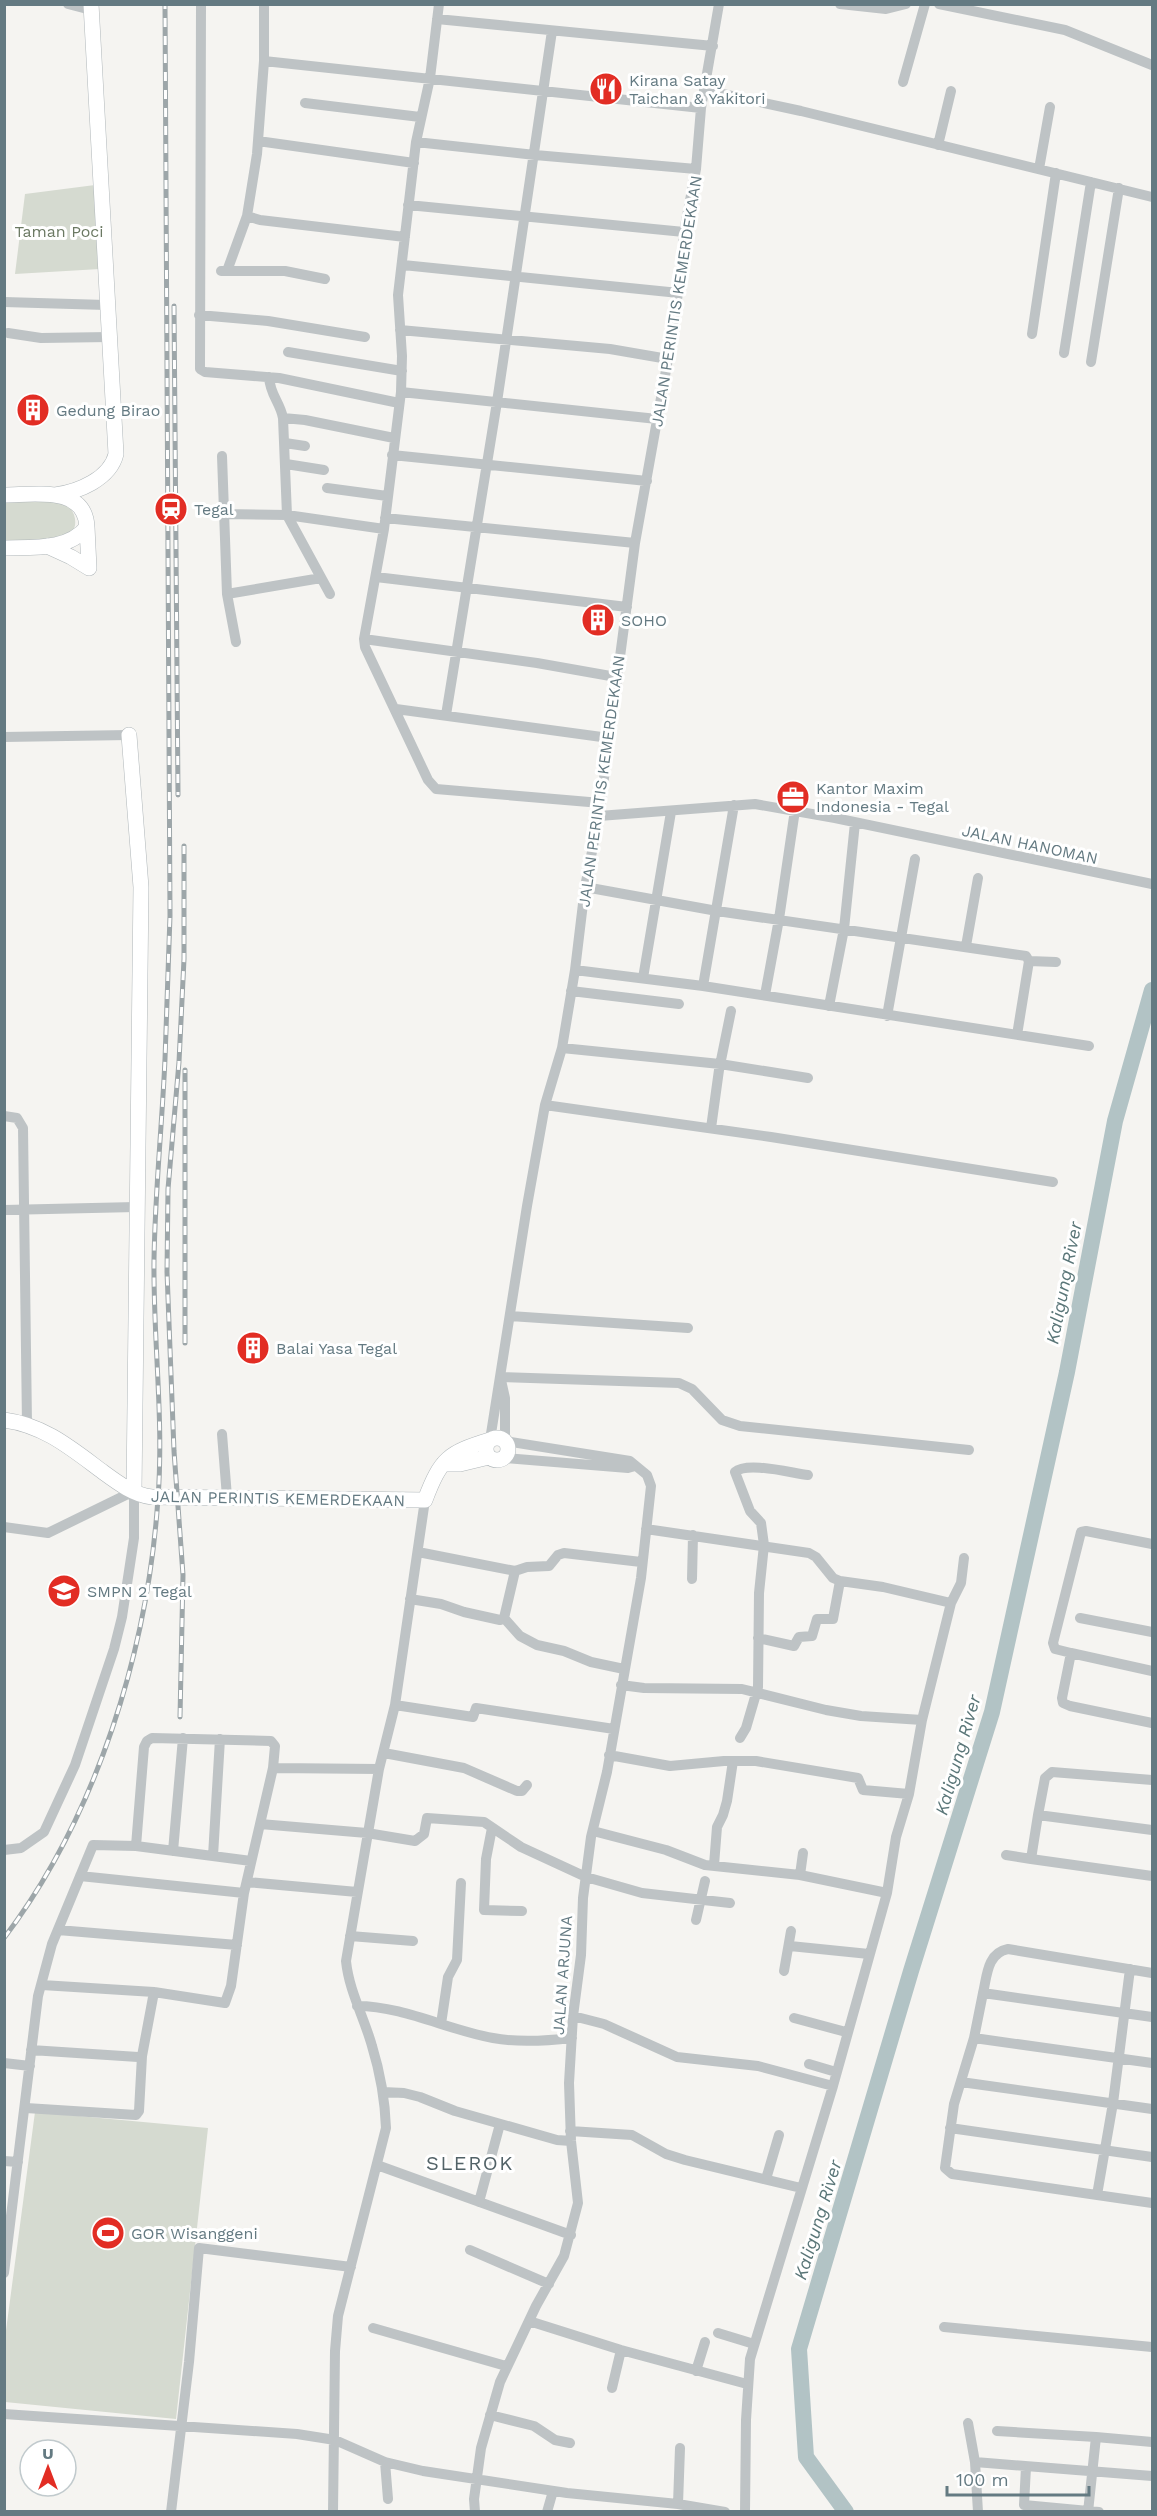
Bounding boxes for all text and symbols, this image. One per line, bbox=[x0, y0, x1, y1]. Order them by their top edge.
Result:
restaurant icon: Kirana Satay Taichan & Yakitori bbox=[588, 71, 624, 107]
place label: Kirana Satay Taichan & Yakitori bbox=[629, 71, 766, 108]
street label: JALAN PERINTIS KEMERDEKAAN bbox=[647, 174, 706, 428]
park label: Taman Poci bbox=[14, 222, 104, 241]
building icon: Gedung Birao bbox=[15, 392, 51, 428]
place label: Gedung Birao bbox=[56, 401, 160, 420]
station icon: Tegal bbox=[153, 491, 189, 527]
place label: Tegal bbox=[194, 500, 234, 519]
building icon: SOHO bbox=[580, 602, 616, 638]
place label: SOHO bbox=[621, 611, 667, 630]
street label: JALAN PERINTIS KEMERDEKAAN bbox=[574, 654, 629, 908]
office icon: Kantor Maxim Indonesia - Tegal bbox=[775, 779, 811, 815]
place label: Kantor Maxim Indonesia - Tegal bbox=[816, 779, 949, 816]
street label: JALAN HANOMAN bbox=[960, 821, 1100, 868]
water label: Kaligung River bbox=[1041, 1219, 1086, 1346]
building icon: Balai Yasa Tegal bbox=[235, 1330, 271, 1366]
place label: Balai Yasa Tegal bbox=[276, 1339, 397, 1358]
street label: JALAN PERINTIS KEMERDEKAAN bbox=[151, 1487, 405, 1510]
school or university icon: SMPN 2 Tegal bbox=[46, 1573, 82, 1609]
place label: SMPN 2 Tegal bbox=[87, 1582, 192, 1601]
water label: Kaligung River bbox=[930, 1691, 985, 1817]
street label: JALAN ARJUNA bbox=[549, 1914, 576, 2035]
district label: SLEROK bbox=[426, 2151, 514, 2175]
water label: Kaligung River bbox=[789, 2156, 846, 2282]
sports icon: GOR Wisanggeni bbox=[90, 2215, 126, 2251]
place label: GOR Wisanggeni bbox=[131, 2224, 258, 2243]
north arrow bbox=[18, 2438, 78, 2498]
text: U bbox=[42, 2444, 54, 2463]
scale bar bbox=[947, 2459, 1090, 2497]
text: 100 m bbox=[956, 2469, 1009, 2490]

